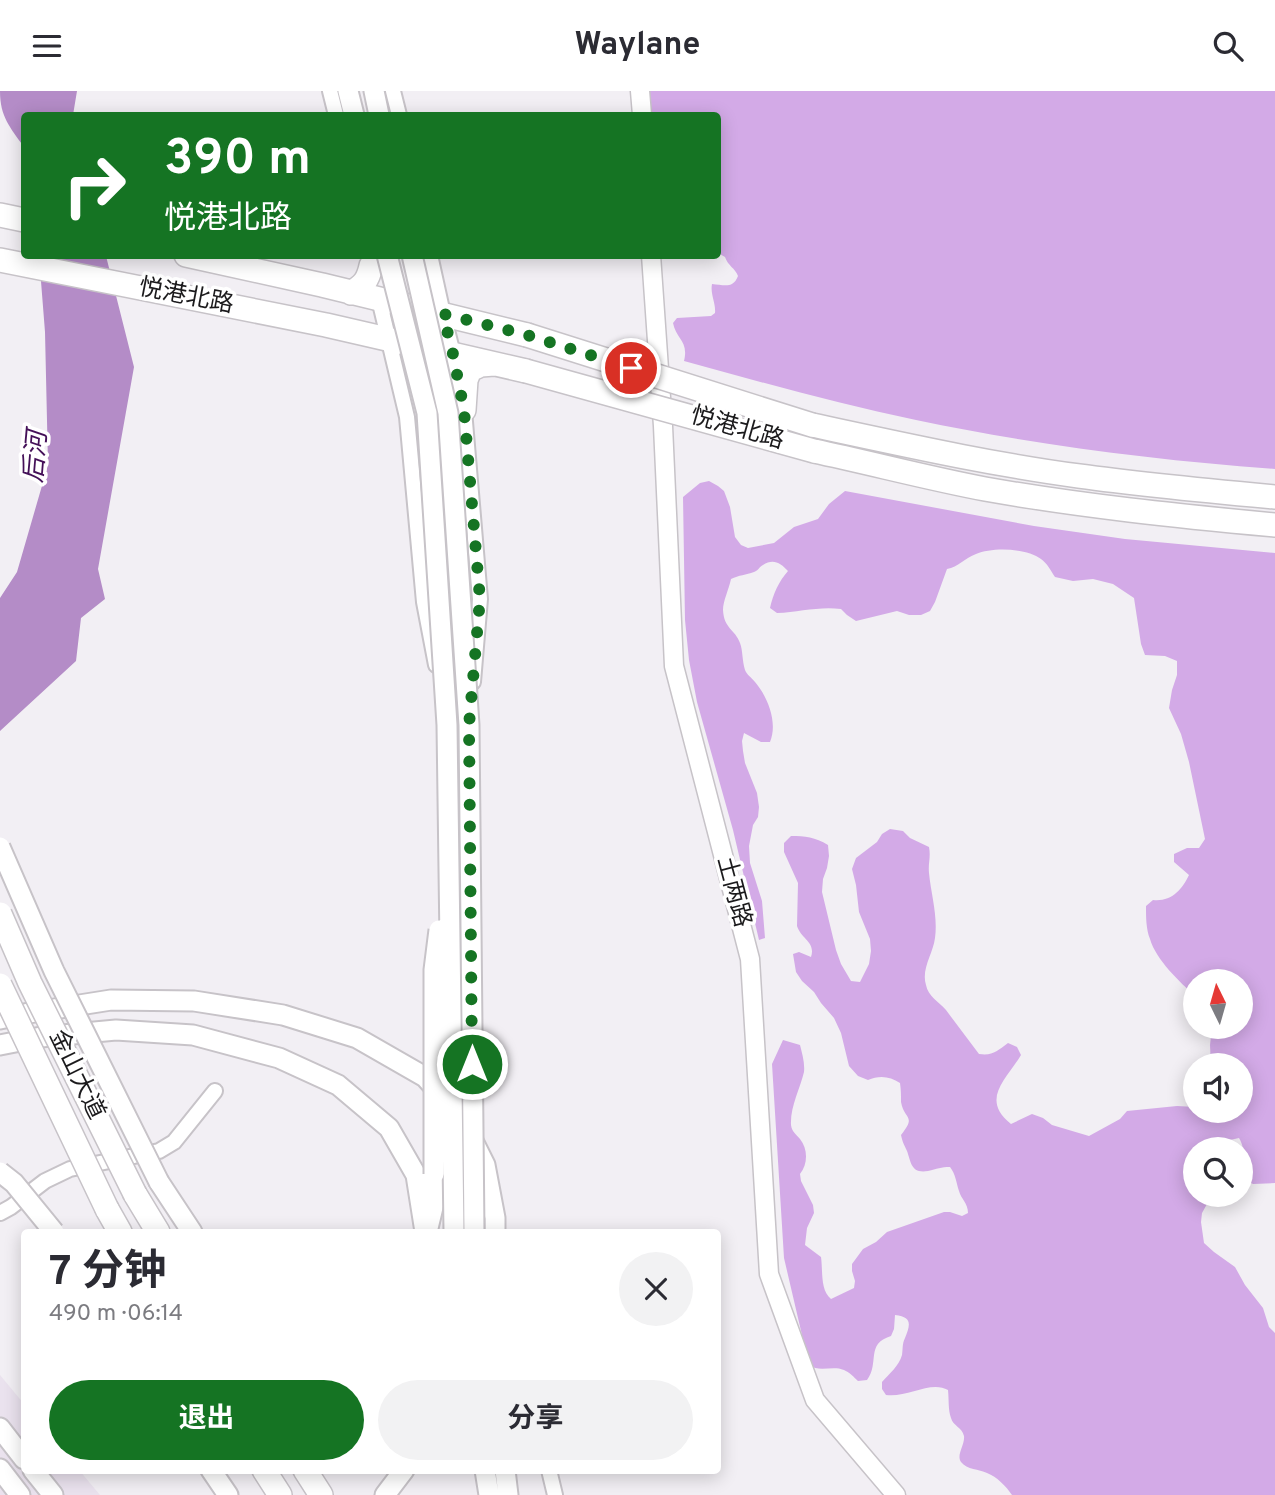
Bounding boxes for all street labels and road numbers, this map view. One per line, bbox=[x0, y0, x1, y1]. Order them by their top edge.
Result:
street label: 悦港北路 bbox=[136, 273, 236, 321]
street label: 悦港北路 bbox=[687, 401, 787, 457]
street label: 土两路 bbox=[709, 853, 757, 931]
street label: 金山大道 bbox=[41, 1025, 111, 1125]

